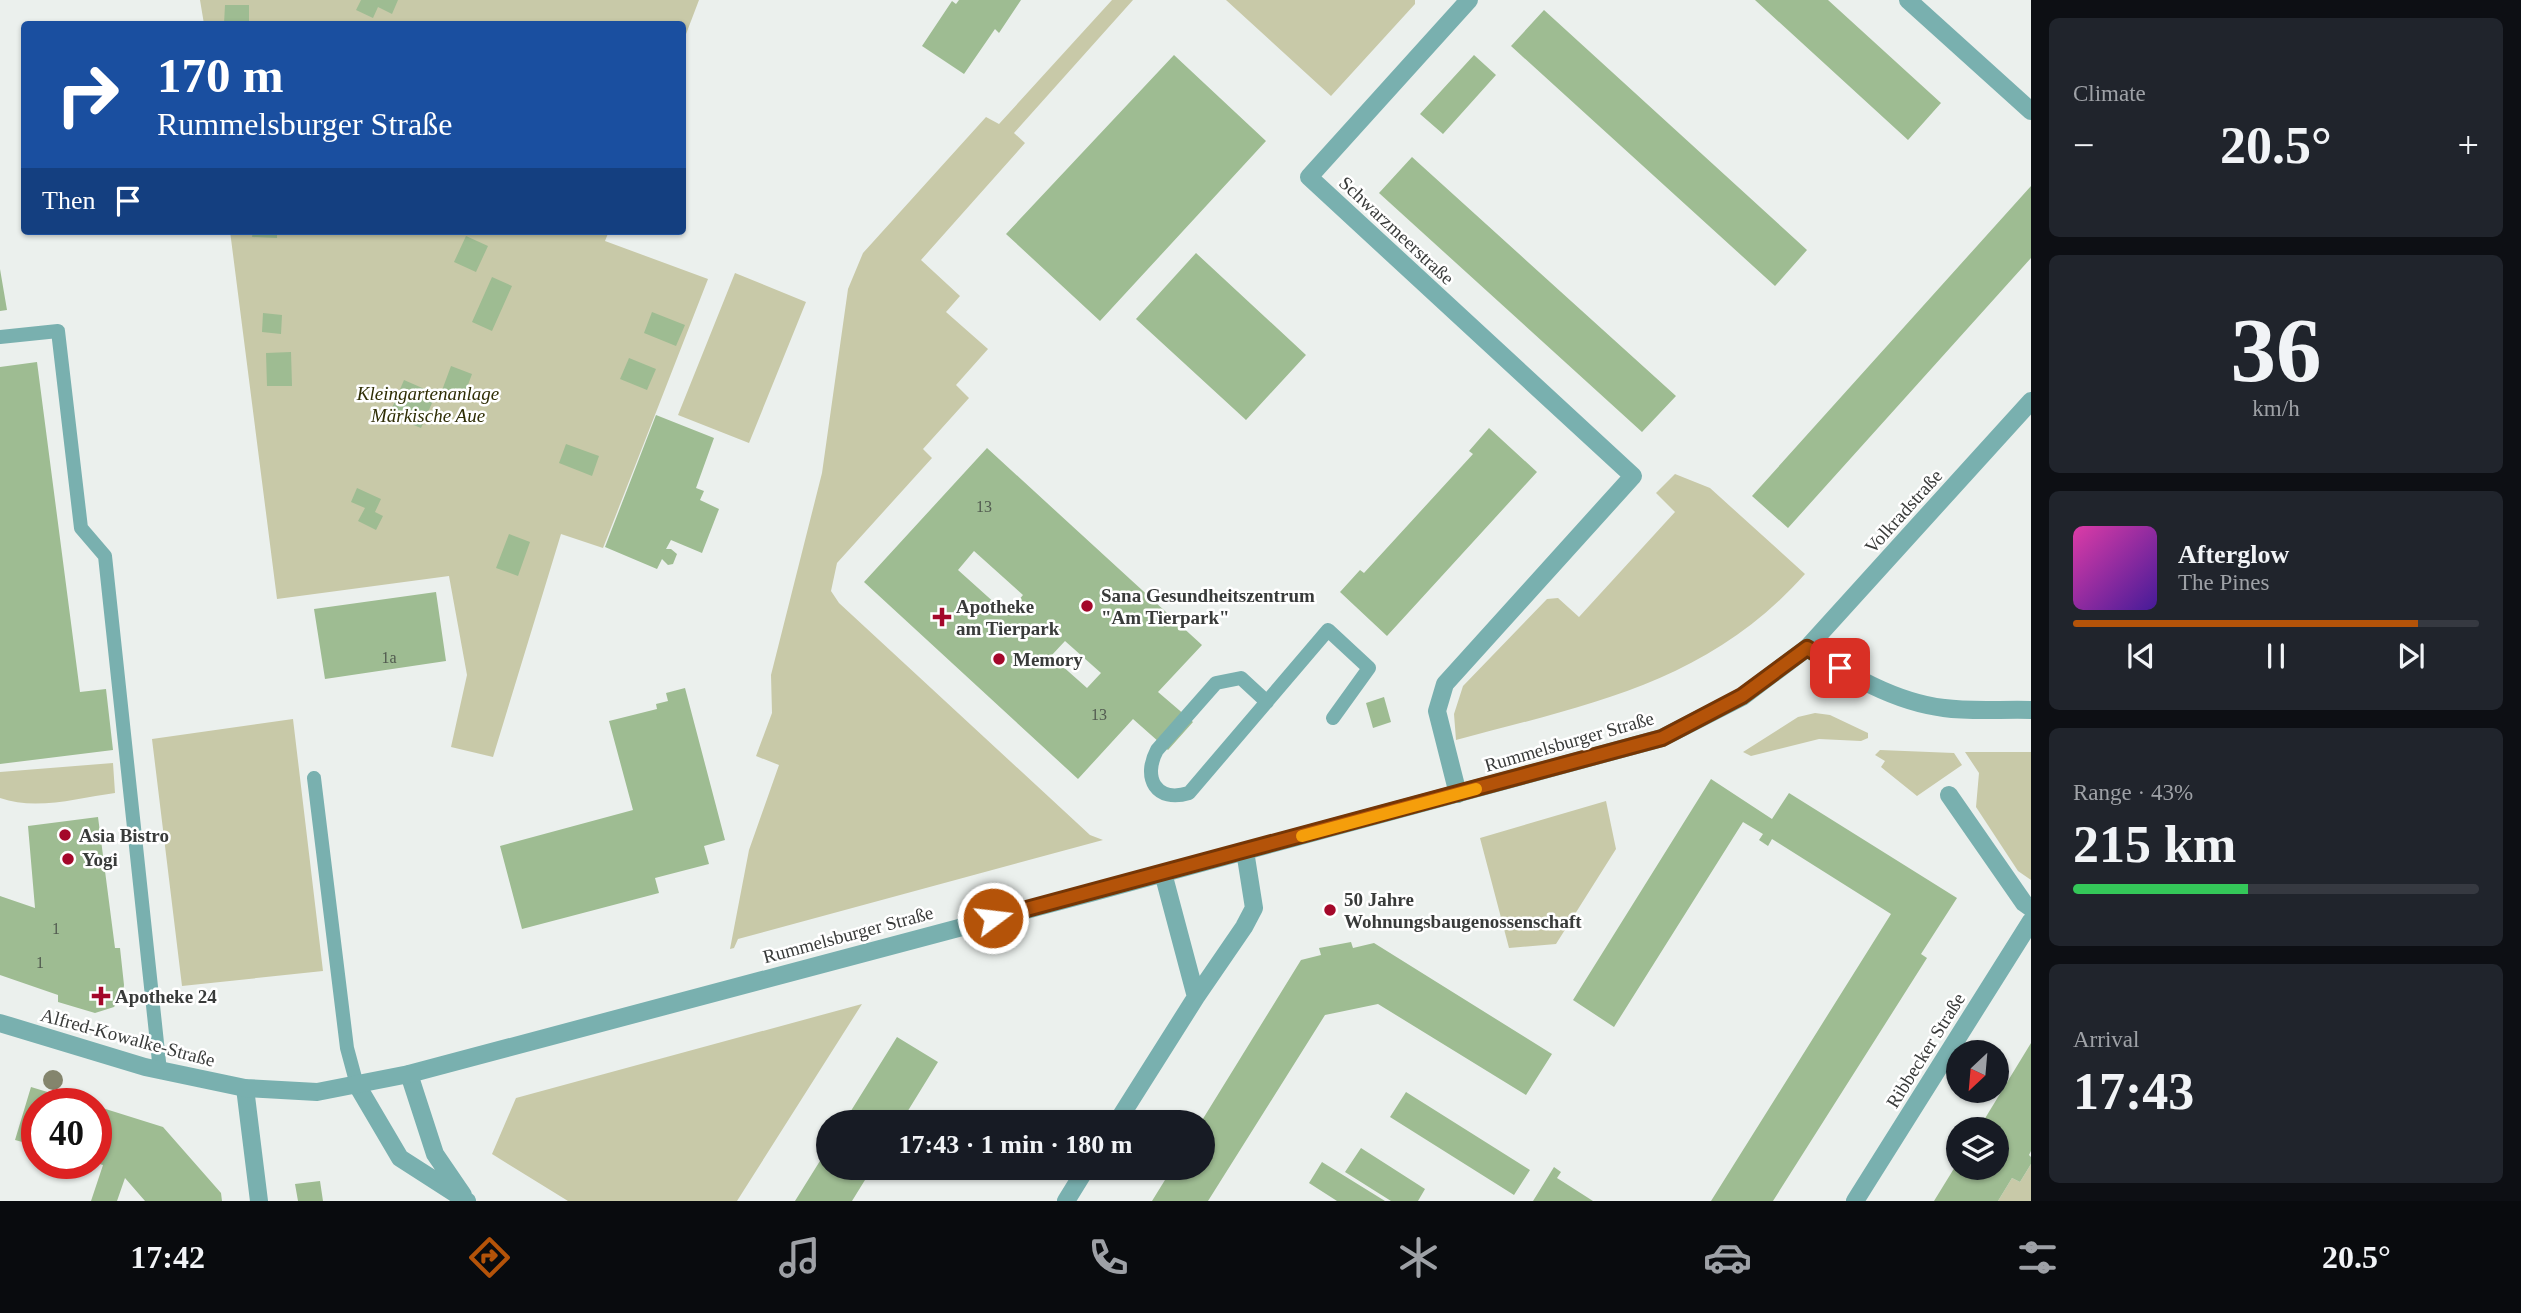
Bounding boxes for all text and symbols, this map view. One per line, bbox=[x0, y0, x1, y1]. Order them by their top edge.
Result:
text: 170 m bbox=[157, 48, 284, 103]
icon: right bbox=[42, 49, 133, 140]
text: Climate bbox=[2073, 81, 2146, 106]
text: Rummelsburger Straße bbox=[157, 106, 452, 142]
text: 20.5° bbox=[2220, 117, 2332, 174]
text: − bbox=[2073, 124, 2094, 166]
text: + bbox=[2458, 124, 2479, 166]
street label: Schwarzmeerstraße bbox=[1335, 172, 1458, 289]
icon: arrive bbox=[109, 182, 147, 220]
text: Then bbox=[42, 186, 95, 215]
text: 36 bbox=[2231, 300, 2322, 401]
park label: Kleingartenanlage Märkische Aue bbox=[356, 383, 499, 426]
text: km/h bbox=[2252, 396, 2300, 421]
street label: Volkradstraße bbox=[1860, 465, 1946, 557]
house number: 13 bbox=[976, 498, 992, 515]
text: Afterglow bbox=[2178, 540, 2289, 569]
text: The Pines bbox=[2178, 570, 2269, 595]
place label: Sana Gesundheitszentrum "Am Tierpark" bbox=[1101, 585, 1315, 628]
place label: Apotheke am Tierpark bbox=[956, 596, 1060, 639]
marker: Sana Gesundheitszentrum "Am Tierpark" bbox=[1079, 598, 1095, 614]
marker: Apotheke am Tierpark bbox=[934, 609, 950, 625]
icon: previous bbox=[2122, 637, 2160, 675]
icon: pause bbox=[2257, 637, 2295, 675]
icon: next bbox=[2392, 637, 2430, 675]
pin bbox=[1810, 638, 1870, 698]
house number: 1a bbox=[381, 649, 397, 666]
place label: Memory bbox=[1013, 649, 1083, 670]
icon: arrive bbox=[1821, 649, 1859, 687]
marker: Memory bbox=[991, 651, 1007, 667]
house number: 13 bbox=[1091, 706, 1107, 723]
street label: Rummelsburger Straße bbox=[1482, 707, 1656, 776]
text: Range · 43% bbox=[2073, 780, 2193, 805]
text: 215 km bbox=[2073, 816, 2236, 873]
place label: Asia Bistro bbox=[79, 825, 169, 846]
marker: Asia Bistro bbox=[57, 827, 73, 843]
place label: Yogi bbox=[82, 849, 118, 870]
marker: Yogi bbox=[60, 851, 76, 867]
position arrow bbox=[956, 881, 1030, 955]
place label: 50 Jahre Wohnungsbaugenossenschaft bbox=[1344, 889, 1582, 932]
street label: Rummelsburger Straße bbox=[761, 902, 936, 967]
marker: 50 Jahre Wohnungsbaugenossenschaft bbox=[1322, 902, 1338, 918]
house number: 1 bbox=[52, 920, 60, 937]
house number: 1 bbox=[36, 954, 44, 971]
place label: Apotheke 24 bbox=[115, 986, 217, 1007]
marker: Apotheke 24 bbox=[93, 988, 109, 1004]
street label: Ribbecker Straße bbox=[1882, 989, 1969, 1112]
street label: Alfred-Kowalke-Straße bbox=[39, 1004, 217, 1071]
text: Arrival bbox=[2073, 1027, 2139, 1052]
north arrow bbox=[1946, 1040, 2009, 1102]
map controls bbox=[1946, 1040, 2009, 1180]
text: 17:43 bbox=[2073, 1063, 2194, 1120]
speed limit sign: 40 bbox=[21, 1088, 112, 1179]
button: layers bbox=[1946, 1117, 2009, 1180]
text: 17:43 · 1 min · 180 m bbox=[899, 1130, 1133, 1159]
icon: directions bbox=[465, 1233, 514, 1282]
icon: music bbox=[775, 1233, 824, 1282]
icon: phone bbox=[1084, 1233, 1133, 1282]
icon: climate bbox=[1394, 1233, 1443, 1282]
icon: car bbox=[1703, 1233, 1752, 1282]
icon: filters bbox=[2013, 1233, 2062, 1282]
text: 17:42 bbox=[130, 1239, 205, 1275]
text: 20.5° bbox=[2322, 1239, 2391, 1275]

